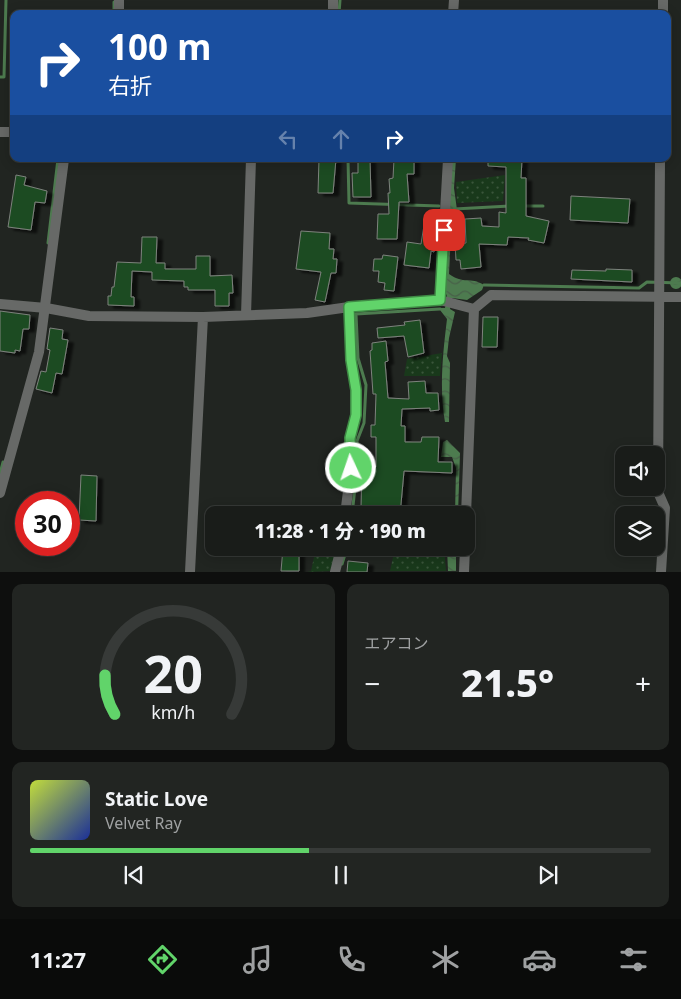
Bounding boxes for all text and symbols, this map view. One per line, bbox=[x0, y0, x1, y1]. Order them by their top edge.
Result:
text: 100 m bbox=[108, 23, 211, 70]
icon: right bbox=[25, 30, 90, 95]
text: 右折 bbox=[108, 70, 152, 100]
icon: left bbox=[274, 125, 302, 153]
icon: ahead bbox=[327, 125, 355, 153]
icon: right bbox=[380, 125, 408, 153]
pin bbox=[423, 209, 465, 251]
icon: arrive bbox=[430, 216, 458, 244]
position arrow bbox=[324, 441, 376, 493]
map controls bbox=[615, 446, 665, 556]
button: sound bbox=[615, 446, 665, 496]
speed limit sign: 30 bbox=[15, 491, 80, 556]
button: layers bbox=[615, 506, 665, 556]
text: 11:28 · 1 分 · 190 m bbox=[254, 518, 426, 544]
text: エアコン bbox=[365, 632, 429, 654]
text: 20 bbox=[144, 637, 203, 708]
text: 21.5° bbox=[461, 656, 554, 708]
text: − bbox=[365, 664, 381, 702]
text: + bbox=[635, 664, 651, 702]
text: km/h bbox=[151, 700, 195, 724]
text: Static Love bbox=[105, 786, 208, 812]
text: Velvet Ray bbox=[105, 812, 182, 834]
icon: previous bbox=[120, 861, 148, 889]
icon: pause bbox=[327, 861, 355, 889]
icon: next bbox=[534, 861, 562, 889]
icon: directions bbox=[145, 942, 180, 977]
icon: music bbox=[240, 942, 275, 977]
icon: phone bbox=[334, 942, 369, 977]
icon: climate bbox=[428, 942, 463, 977]
icon: car bbox=[522, 942, 557, 977]
icon: filters bbox=[616, 942, 651, 977]
text: 11:27 bbox=[30, 944, 86, 974]

